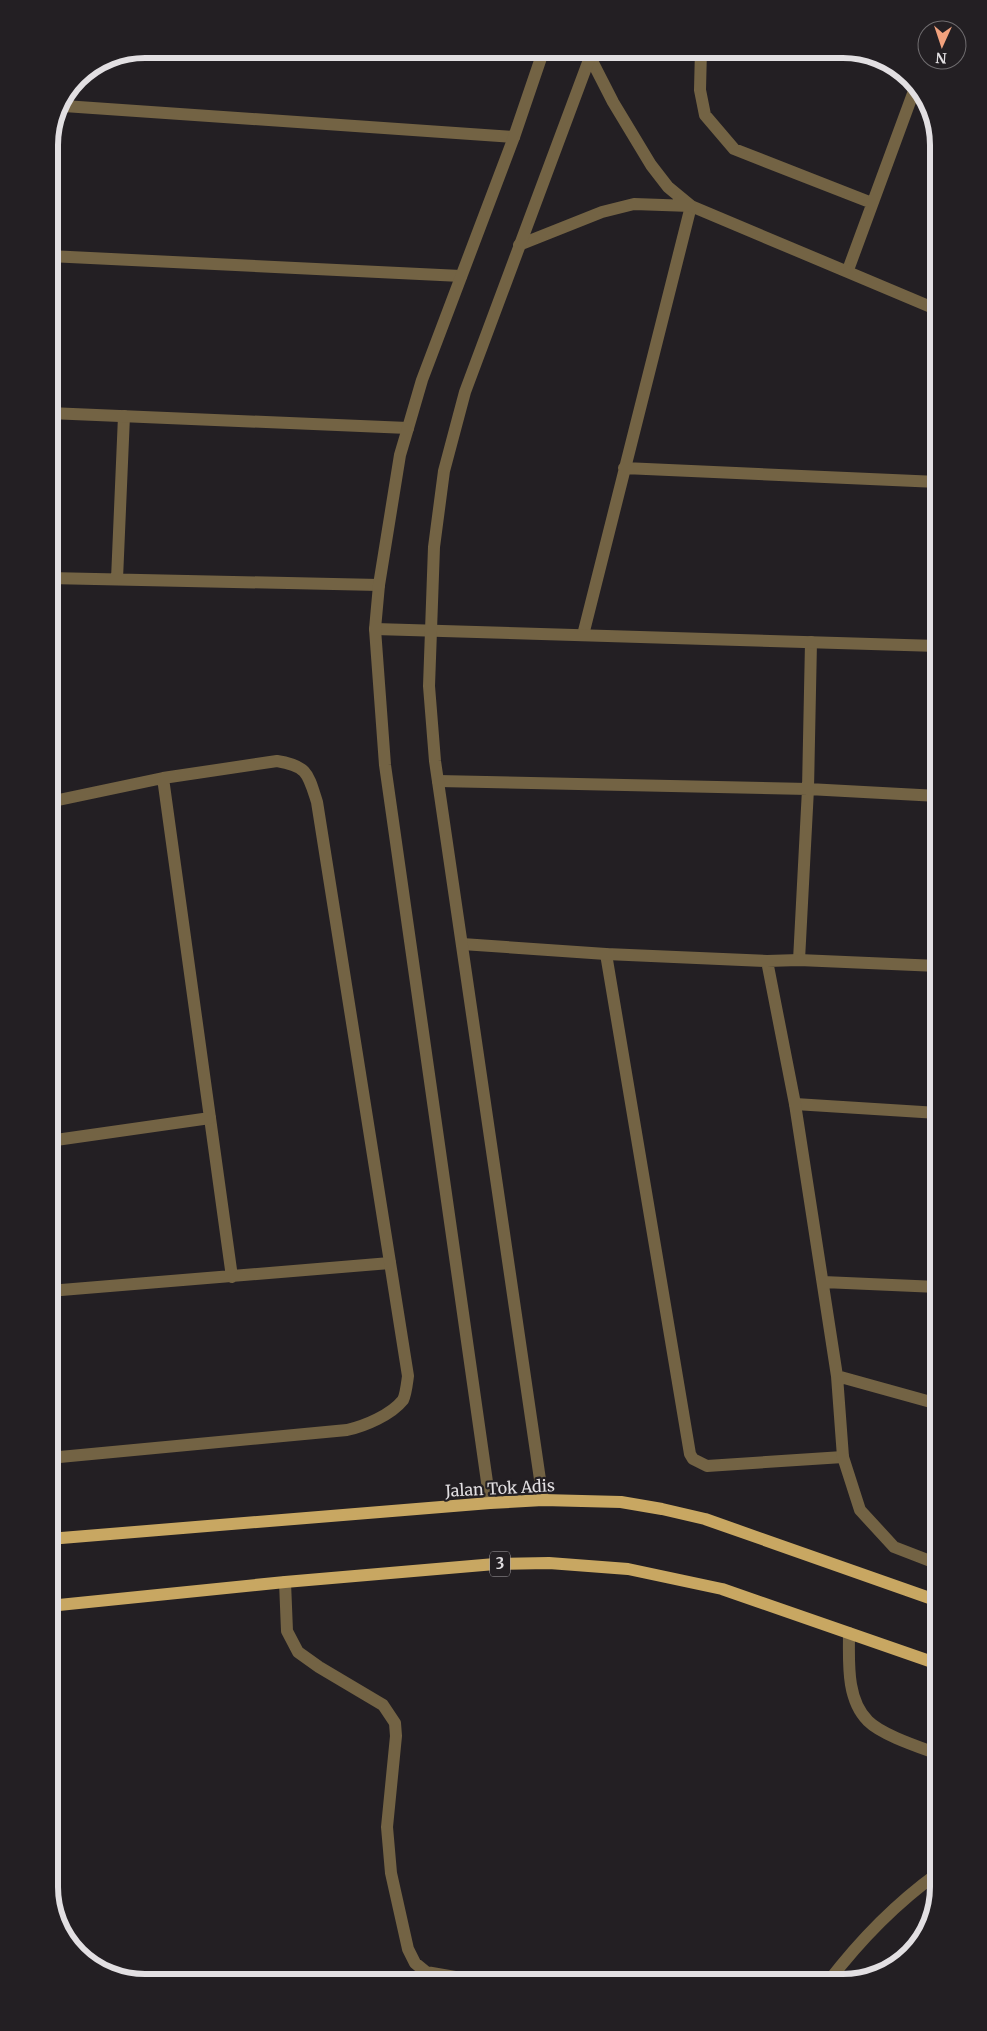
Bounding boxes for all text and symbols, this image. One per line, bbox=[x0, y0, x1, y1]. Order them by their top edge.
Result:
north arrow bbox=[917, 20, 967, 70]
text: N bbox=[935, 49, 947, 67]
street label: Jalan Tok Adis bbox=[444, 1475, 555, 1501]
road number: 3 bbox=[490, 1552, 510, 1576]

